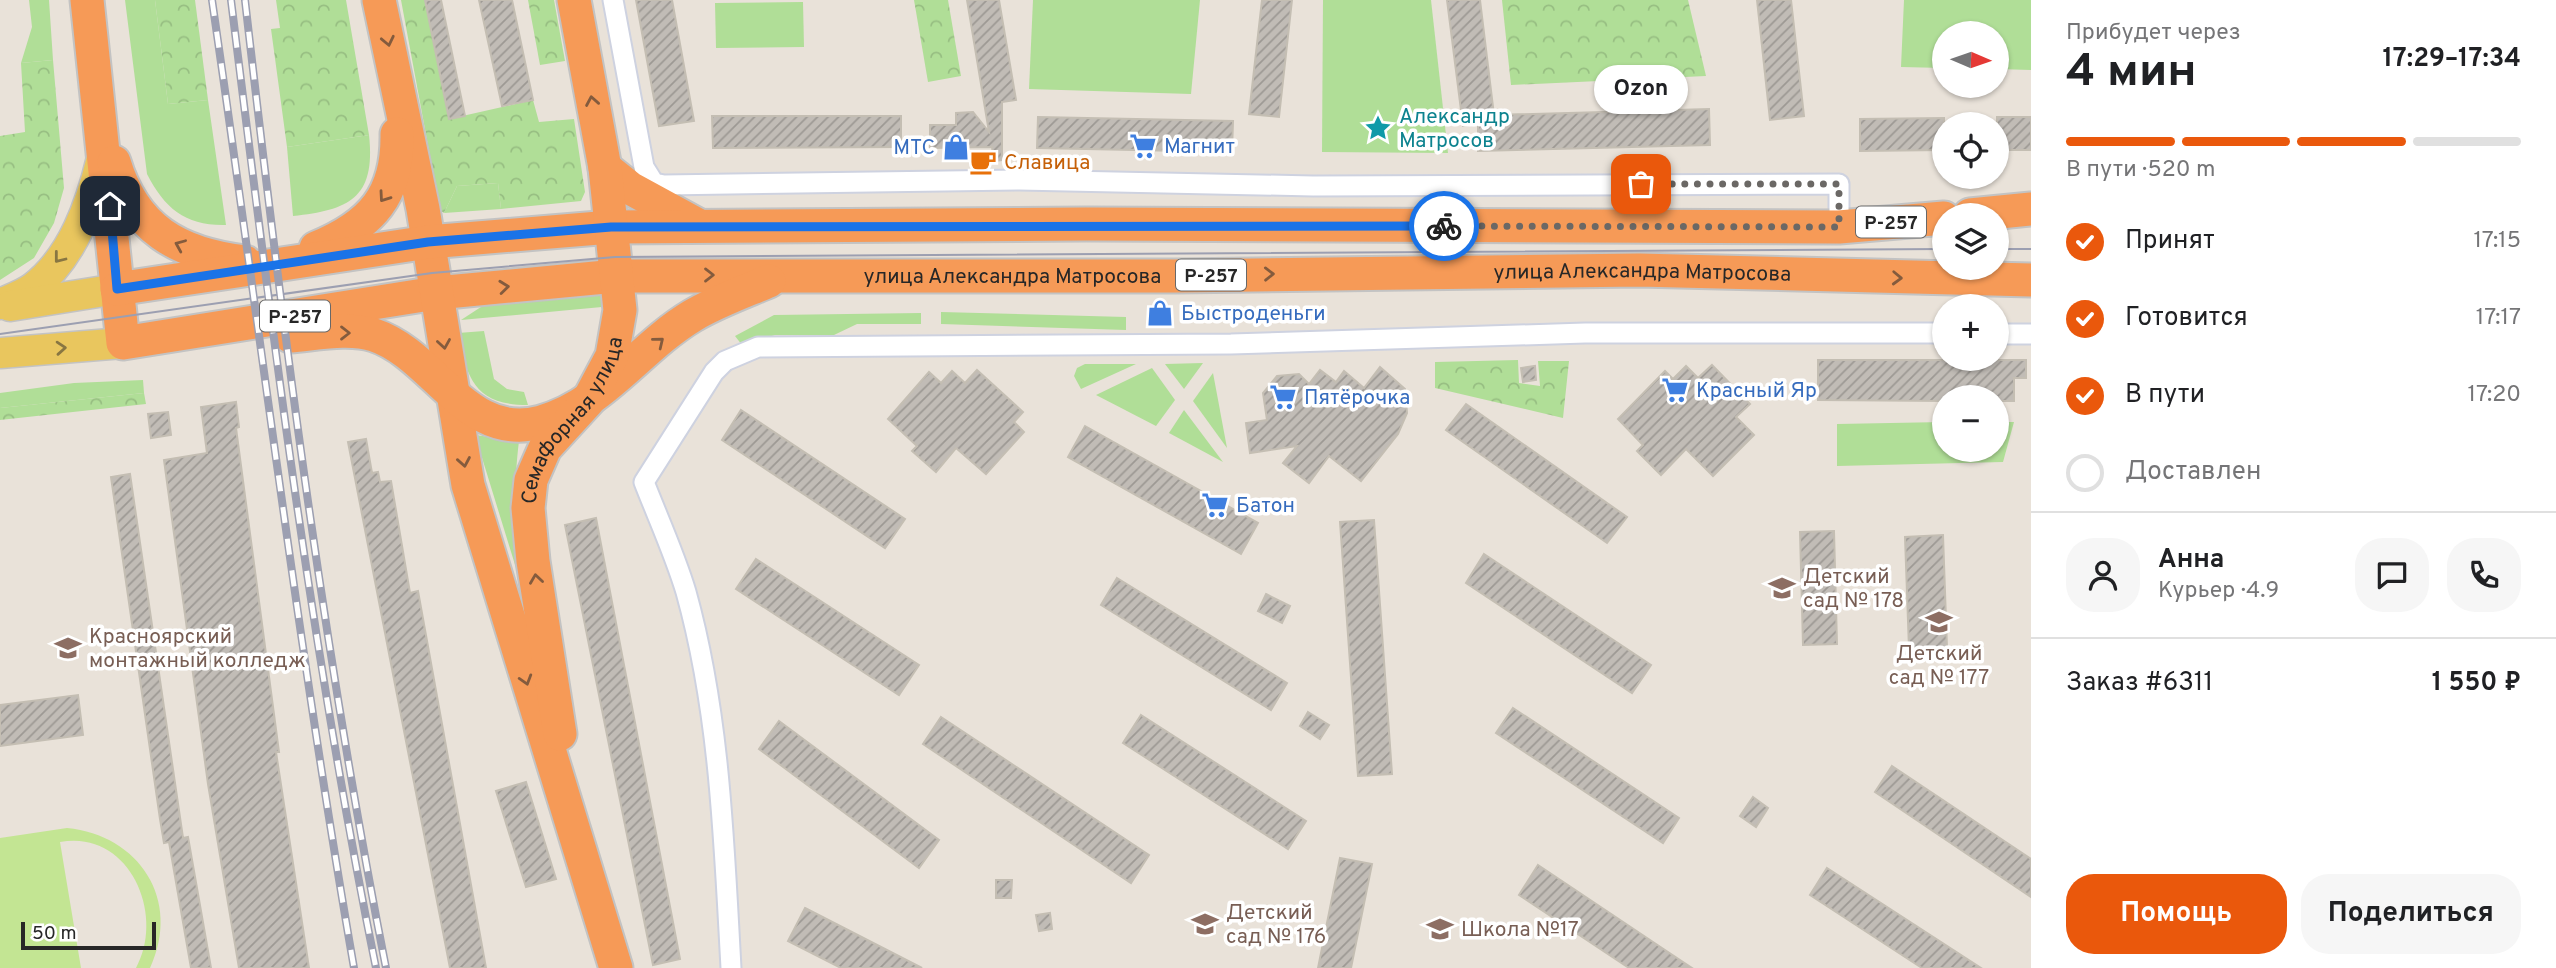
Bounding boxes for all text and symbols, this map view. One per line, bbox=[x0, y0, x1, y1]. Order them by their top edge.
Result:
text: Прибудет через bbox=[2066, 19, 2241, 48]
north arrow bbox=[1932, 21, 2009, 98]
map controls bbox=[1932, 21, 2009, 462]
one-way arrow bbox=[379, 35, 394, 47]
text: 17:29–17:34 bbox=[2382, 43, 2521, 76]
text: 4 мин bbox=[2066, 44, 2197, 103]
callout: Ozon bbox=[1594, 65, 1688, 114]
text: Ozon bbox=[1614, 75, 1668, 104]
one-way arrow bbox=[585, 95, 600, 107]
place label: Александр Матросов bbox=[1399, 104, 1510, 155]
button: locate bbox=[1932, 112, 2009, 189]
place icon: Александр Матросов bbox=[1363, 113, 1393, 143]
supermarket icon: Магнит bbox=[1128, 131, 1158, 161]
shop icon: МТС bbox=[941, 132, 971, 162]
place label: Магнит bbox=[1164, 134, 1235, 161]
place label: МТС bbox=[893, 135, 935, 162]
cafe icon: Славица bbox=[968, 147, 998, 177]
place label: Славица bbox=[1004, 150, 1090, 177]
pin bbox=[1611, 154, 1671, 214]
text: В пути · 520 m bbox=[2066, 156, 2215, 185]
icon: bag bbox=[1622, 165, 1660, 203]
pin bbox=[80, 176, 140, 236]
icon: home bbox=[91, 187, 129, 225]
one-way arrow bbox=[380, 189, 392, 202]
courier bbox=[1409, 191, 1479, 261]
button: layers bbox=[1932, 203, 2009, 280]
road number: Р-257 bbox=[1856, 206, 1926, 238]
icon: bike bbox=[1425, 207, 1463, 245]
icon: check bbox=[2066, 223, 2104, 261]
text: Принят bbox=[2125, 225, 2215, 258]
text: 17:15 bbox=[2473, 227, 2521, 256]
one-way arrow bbox=[175, 240, 187, 254]
one-way arrow bbox=[54, 250, 67, 263]
street label: улица Александра Матросова bbox=[1493, 258, 1792, 289]
road number: Р-257 bbox=[1176, 260, 1246, 290]
street label: улица Александра Матросова bbox=[863, 264, 1161, 291]
one-way arrow bbox=[1264, 266, 1275, 282]
one-way arrow bbox=[704, 267, 715, 283]
one-way arrow bbox=[1891, 271, 1902, 286]
one-way arrow bbox=[498, 280, 509, 295]
button: + bbox=[1932, 294, 2009, 371]
shop icon: Быстроденьги bbox=[1145, 298, 1175, 328]
road number: Р-257 bbox=[260, 300, 330, 332]
icon: check bbox=[2066, 300, 2104, 338]
place label: Быстроденьги bbox=[1181, 301, 1326, 328]
text: Готовится bbox=[2125, 302, 2248, 335]
text: 17:17 bbox=[2476, 304, 2521, 333]
one-way arrow bbox=[340, 325, 351, 341]
street label: Семафорная улица bbox=[517, 335, 630, 505]
one-way arrow bbox=[436, 338, 451, 350]
one-way arrow bbox=[651, 338, 664, 350]
one-way arrow bbox=[56, 341, 67, 356]
supermarket icon: Красный Яр bbox=[1660, 375, 1690, 405]
icon: check bbox=[2066, 377, 2104, 415]
place label: Красный Яр bbox=[1696, 378, 1817, 405]
text: В пути bbox=[2125, 379, 2205, 412]
text: 17:20 bbox=[2467, 381, 2521, 410]
supermarket icon: Пятёрочка bbox=[1268, 382, 1298, 412]
place label: Пятёрочка bbox=[1304, 385, 1410, 412]
button: − bbox=[1932, 385, 2009, 462]
one-way arrow bbox=[456, 456, 471, 468]
text: Доставлен bbox=[2125, 456, 2261, 489]
supermarket icon: Батон bbox=[1200, 490, 1230, 520]
place label: Батон bbox=[1236, 493, 1295, 520]
button: person bbox=[2066, 538, 2140, 612]
button: chat bbox=[2355, 538, 2429, 612]
button: phone bbox=[2447, 538, 2521, 612]
text: Анна bbox=[2158, 544, 2224, 577]
place label: Детский сад № 178 bbox=[1803, 564, 1904, 615]
one-way arrow bbox=[529, 573, 544, 585]
school or university icon: Детский сад № 178 bbox=[1767, 573, 1797, 603]
text: Курьер · 4.9 bbox=[2158, 577, 2279, 606]
school or university icon: Детский сад № 177 bbox=[1924, 607, 1954, 637]
place label: Красноярский монтажный колледж bbox=[89, 624, 306, 675]
school or university icon: Красноярский монтажный колледж bbox=[53, 633, 83, 663]
place label: Детский сад № 177 bbox=[1889, 641, 1989, 692]
text: Заказ #6311 bbox=[2066, 667, 2213, 700]
text: 1 550 ₽ bbox=[2432, 667, 2521, 700]
one-way arrow bbox=[517, 674, 532, 686]
button: Помощь bbox=[2066, 874, 2287, 954]
button: Поделиться bbox=[2301, 874, 2521, 954]
place label: Детский сад № 176 bbox=[1226, 900, 1326, 951]
school or university icon: Детский сад № 176 bbox=[1190, 909, 1220, 939]
school or university icon: Школа №17 bbox=[1425, 914, 1455, 944]
place label: Школа №17 bbox=[1461, 917, 1579, 944]
scale bar bbox=[21, 919, 156, 951]
text: 50 m bbox=[32, 922, 77, 946]

